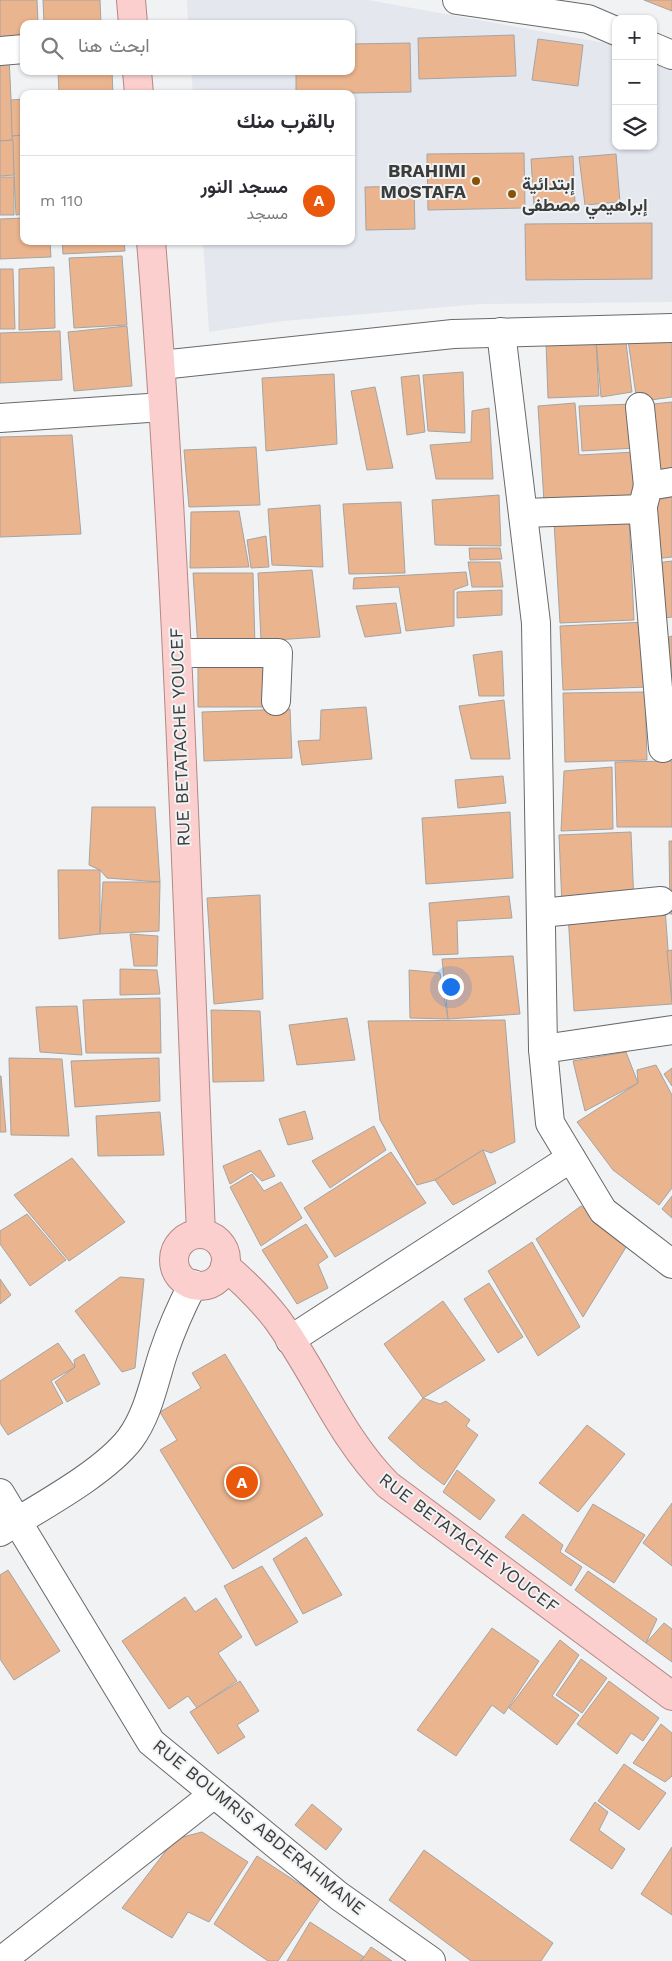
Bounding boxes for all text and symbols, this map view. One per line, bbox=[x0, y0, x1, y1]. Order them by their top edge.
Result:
map controls bbox=[612, 15, 657, 150]
button: + bbox=[612, 15, 657, 60]
search box bbox=[20, 20, 355, 75]
icon: search bbox=[38, 34, 66, 62]
text: ابحث هنا bbox=[78, 34, 150, 57]
button: − bbox=[612, 60, 657, 105]
button: layers bbox=[612, 105, 657, 150]
text: بالقرب منك bbox=[237, 108, 335, 133]
place label: BRAHIMI MOSTAFA bbox=[381, 160, 467, 202]
place label: إبتدائية إبراهيمي مصطفى bbox=[522, 173, 648, 220]
text: مسجد النور bbox=[200, 175, 288, 198]
marker: BRAHIMI MOSTAFA bbox=[470, 175, 482, 187]
marker: إبتدائية إبراهيمي مصطفى bbox=[506, 188, 518, 200]
text: 110 m bbox=[40, 191, 83, 210]
text: A bbox=[314, 191, 324, 210]
text: مسجد bbox=[247, 204, 288, 223]
street label: RUE BETATACHE YOUCEF bbox=[165, 627, 194, 847]
your location bbox=[438, 974, 464, 1000]
pin: A bbox=[226, 1463, 258, 1501]
street label: RUE BETATACHE YOUCEF bbox=[375, 1468, 563, 1617]
street label: RUE BOUMRIS ABDERAHMANE bbox=[149, 1734, 370, 1919]

